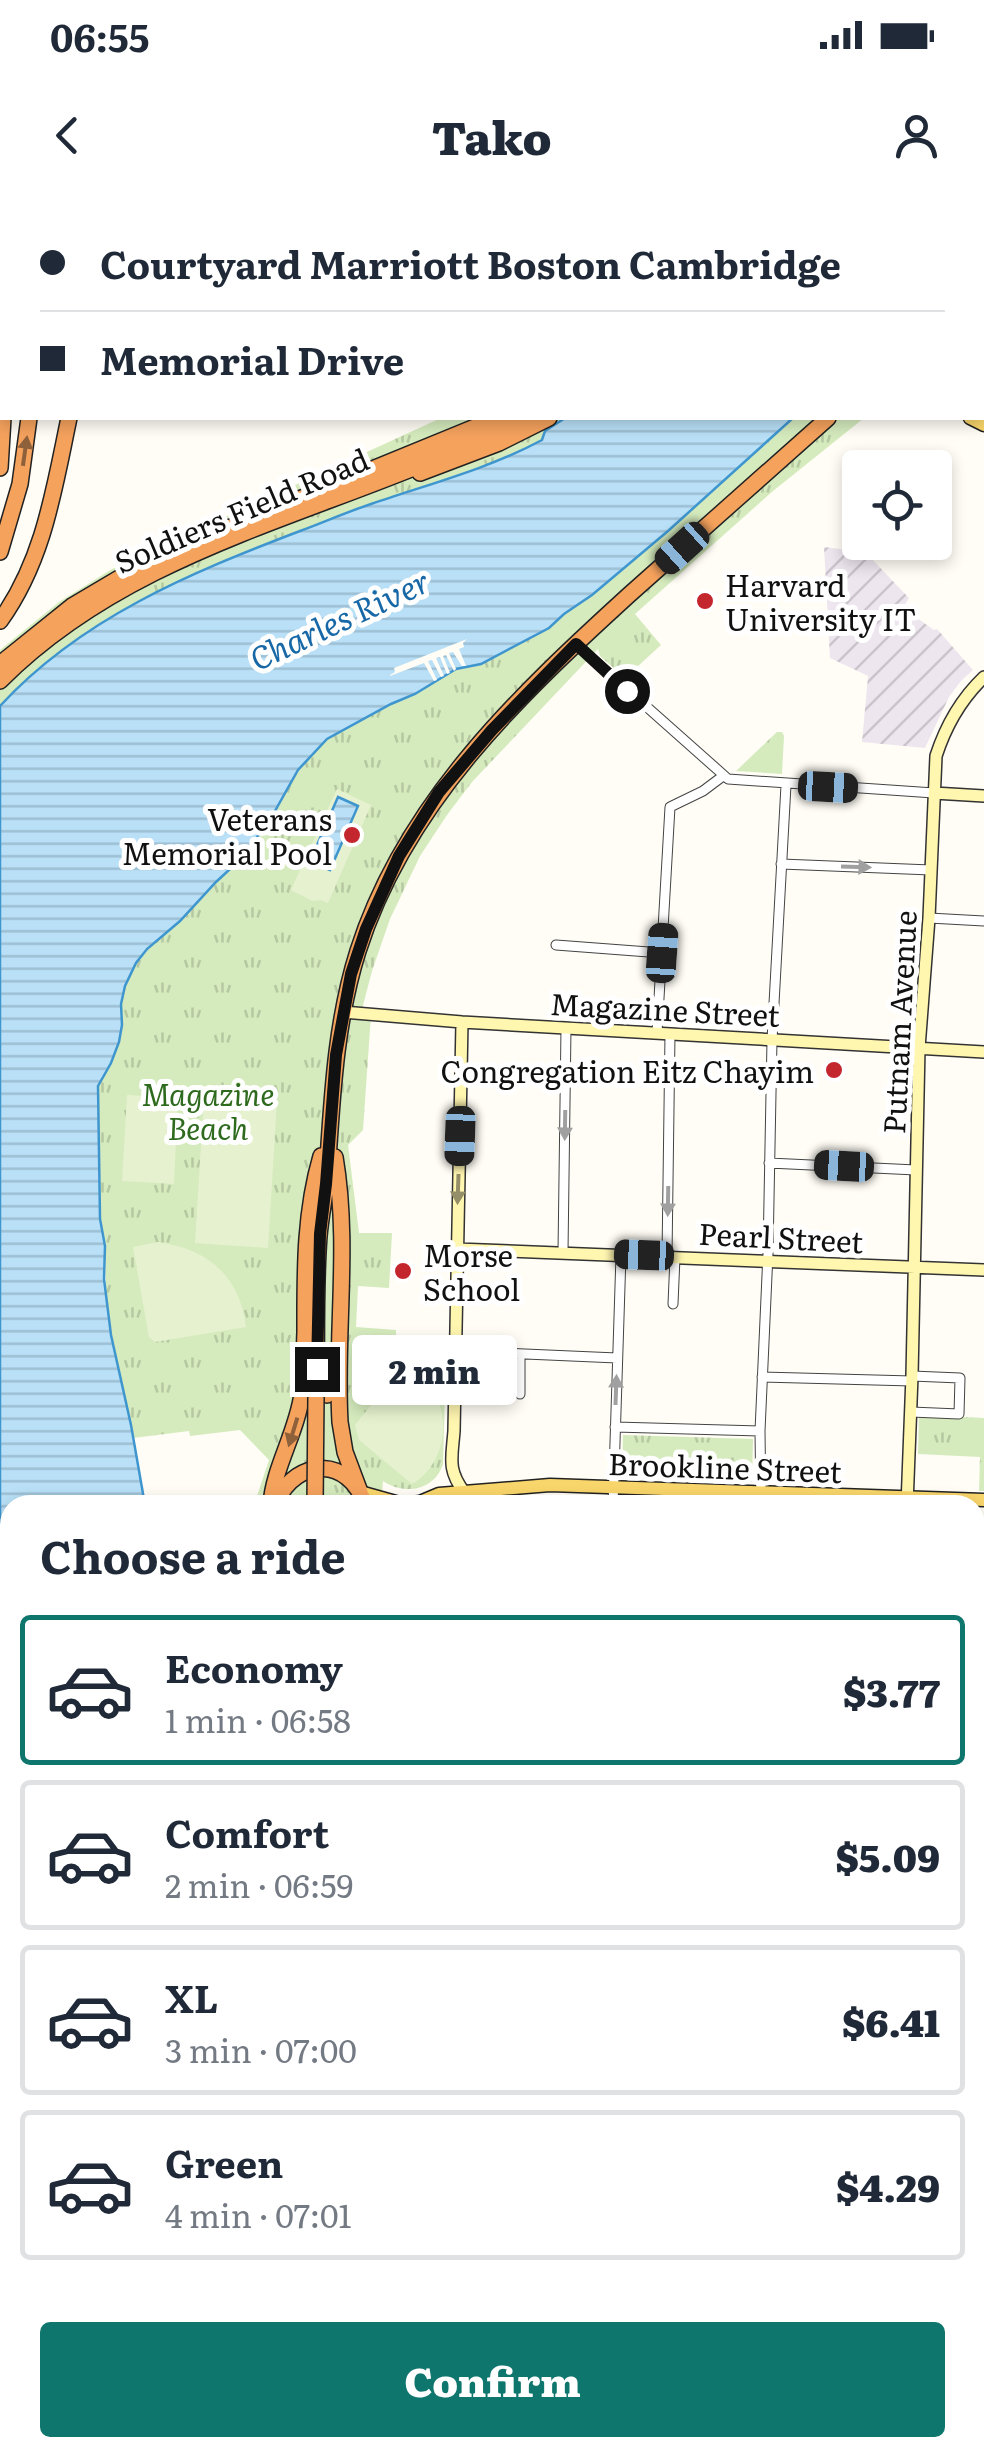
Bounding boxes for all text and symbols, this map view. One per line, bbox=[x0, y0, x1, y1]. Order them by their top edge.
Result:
text: 06:55 bbox=[50, 7, 149, 64]
text: Tako bbox=[432, 102, 552, 169]
icon: back bbox=[40, 108, 95, 163]
icon: person bbox=[889, 108, 944, 163]
text: Courtyard Marriott Boston Cambridge bbox=[100, 234, 841, 291]
text: Memorial Drive bbox=[100, 330, 404, 387]
one-way arrow bbox=[18, 435, 34, 467]
street label: Soldiers Field Road bbox=[107, 436, 375, 582]
map controls bbox=[842, 450, 952, 560]
button: locate bbox=[842, 450, 952, 560]
car bbox=[650, 517, 714, 579]
water label: Charles River bbox=[241, 555, 437, 681]
place label: Harvard University IT bbox=[725, 562, 916, 640]
marker: Harvard University IT bbox=[694, 590, 716, 612]
route start bbox=[605, 669, 650, 714]
car bbox=[797, 770, 859, 804]
place label: Veterans Memorial Pool bbox=[122, 796, 332, 874]
marker: Veterans Memorial Pool bbox=[341, 824, 363, 846]
one-way arrow bbox=[841, 859, 873, 875]
street label: Putnam Avenue bbox=[870, 909, 926, 1135]
car bbox=[645, 922, 679, 984]
street label: Magazine Street bbox=[549, 980, 781, 1036]
place label: Congregation Eitz Chayim bbox=[440, 1048, 814, 1092]
marker: Congregation Eitz Chayim bbox=[823, 1059, 845, 1081]
park label: Magazine Beach bbox=[141, 1071, 275, 1149]
car bbox=[444, 1105, 476, 1167]
one-way arrow bbox=[556, 1110, 572, 1142]
car bbox=[813, 1149, 875, 1183]
one-way arrow bbox=[450, 1173, 466, 1205]
one-way arrow bbox=[659, 1186, 675, 1218]
street label: Pearl Street bbox=[697, 1210, 865, 1262]
place label: Morse School bbox=[423, 1232, 520, 1310]
car bbox=[613, 1239, 675, 1271]
marker: Morse School bbox=[392, 1260, 414, 1282]
callout: 2 min bbox=[352, 1334, 517, 1404]
text: 2 min bbox=[389, 1346, 480, 1394]
route end bbox=[295, 1347, 340, 1392]
one-way arrow bbox=[609, 1374, 625, 1406]
one-way arrow bbox=[285, 1417, 300, 1448]
street label: Brookline Street bbox=[607, 1440, 843, 1492]
text: Choose a ride bbox=[40, 1521, 346, 1588]
text: Economy bbox=[165, 1638, 343, 1695]
icon: car bbox=[45, 1645, 135, 1735]
text: $3.77 bbox=[843, 1662, 940, 1719]
text: 1 min · 06:58 bbox=[165, 1695, 351, 1743]
text: Comfort bbox=[165, 1803, 329, 1860]
icon: car bbox=[45, 1810, 135, 1900]
text: $5.09 bbox=[835, 1827, 940, 1884]
text: 2 min · 06:59 bbox=[165, 1860, 353, 1908]
text: XL bbox=[165, 1968, 218, 2025]
icon: car bbox=[45, 1975, 135, 2065]
text: $6.41 bbox=[842, 1992, 940, 2049]
text: 3 min · 07:00 bbox=[165, 2025, 357, 2073]
text: Green bbox=[165, 2133, 283, 2190]
icon: car bbox=[45, 2140, 135, 2230]
text: $4.29 bbox=[836, 2157, 940, 2214]
text: 4 min · 07:01 bbox=[165, 2190, 352, 2238]
button: Confirm bbox=[40, 2322, 945, 2437]

